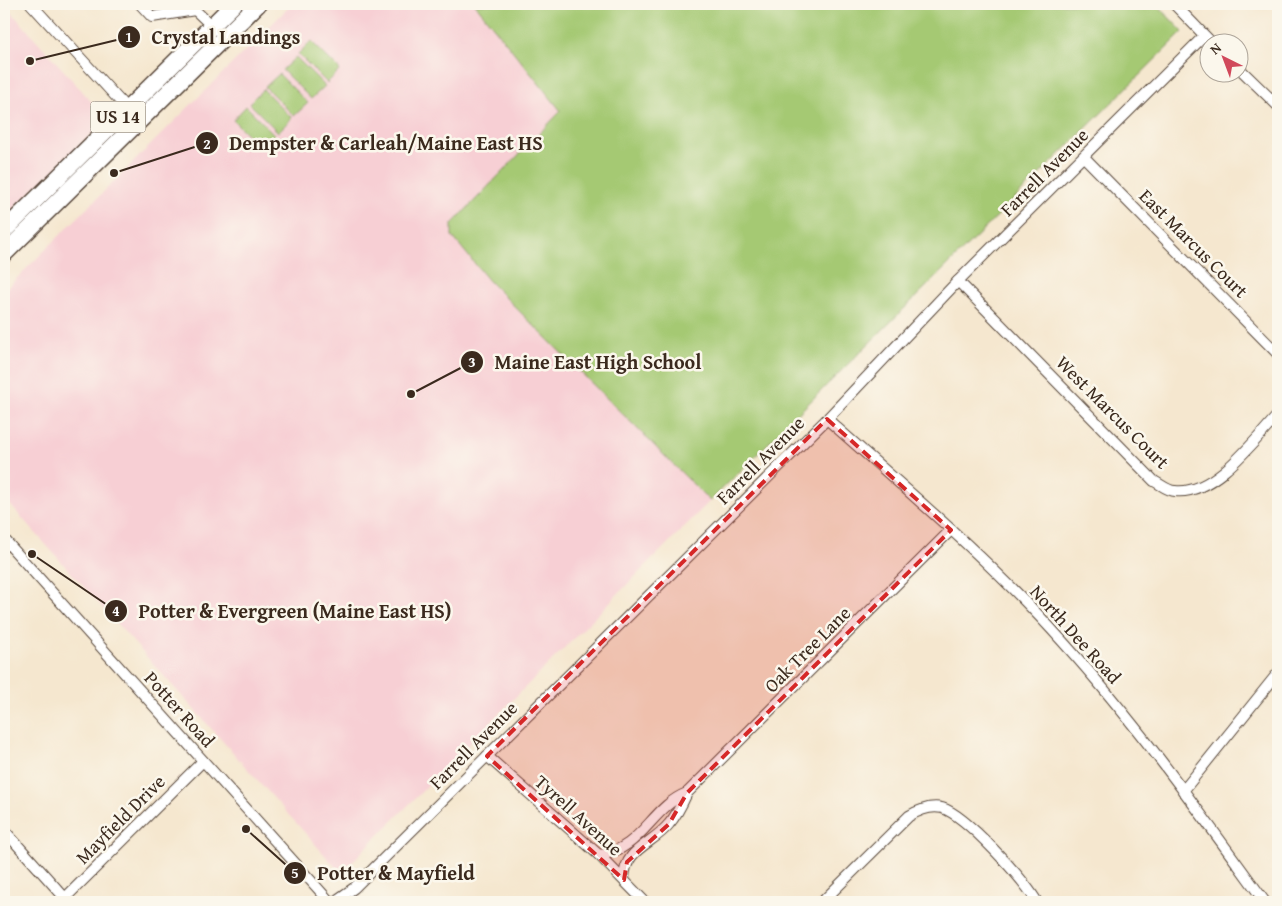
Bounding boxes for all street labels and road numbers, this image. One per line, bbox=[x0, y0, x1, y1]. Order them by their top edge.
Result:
road number: US 14 bbox=[90, 101, 146, 132]
street label: Farrell Avenue bbox=[993, 121, 1095, 223]
street label: East Marcus Court bbox=[1133, 182, 1255, 304]
street label: West Marcus Court bbox=[1050, 349, 1176, 475]
street label: Farrell Avenue bbox=[709, 409, 811, 511]
street label: North Dee Road bbox=[1024, 578, 1129, 690]
street label: Oak Tree Lane bbox=[757, 599, 857, 699]
street label: Potter Road bbox=[138, 665, 222, 754]
street label: Farrell Avenue bbox=[422, 694, 524, 796]
street label: Mayfield Drive bbox=[69, 768, 171, 870]
street label: Tyrell Avenue bbox=[529, 768, 629, 862]

